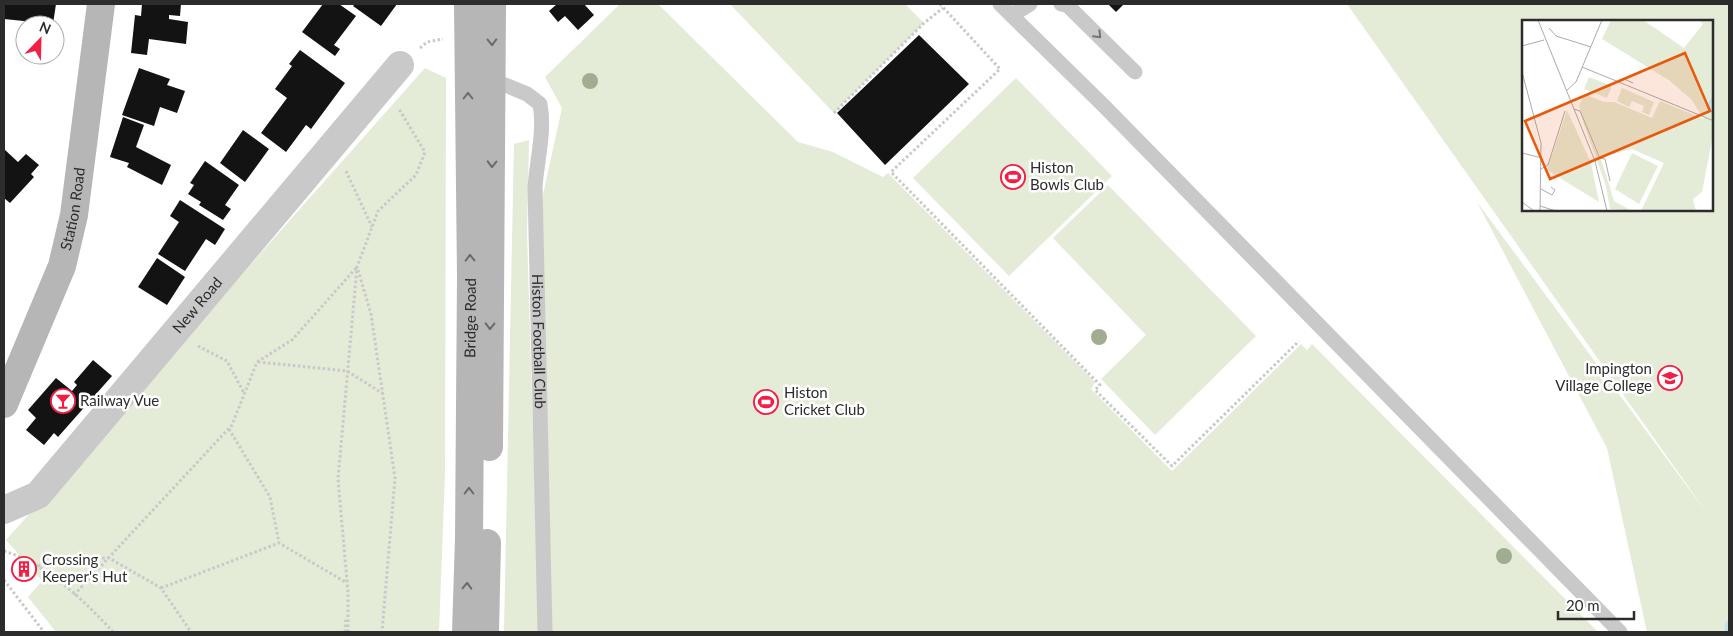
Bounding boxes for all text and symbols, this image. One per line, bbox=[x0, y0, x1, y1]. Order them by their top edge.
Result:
north arrow bbox=[15, 15, 65, 65]
text: N bbox=[37, 18, 54, 38]
inset map bbox=[1522, 20, 1713, 211]
one-way arrow bbox=[1092, 29, 1101, 38]
one-way arrow bbox=[487, 38, 497, 46]
one-way arrow bbox=[463, 91, 473, 99]
place label: Histon Bowls Club bbox=[1030, 158, 1104, 193]
one-way arrow bbox=[487, 160, 497, 168]
sports icon: Histon Bowls Club bbox=[1000, 164, 1026, 190]
street label: Station Road bbox=[56, 166, 88, 252]
one-way arrow bbox=[465, 254, 476, 262]
street label: New Road bbox=[168, 273, 226, 336]
street label: Histon Football Club bbox=[529, 274, 550, 409]
street label: Bridge Road bbox=[460, 278, 479, 358]
one-way arrow bbox=[485, 322, 495, 330]
place label: Impington Village College bbox=[1555, 359, 1652, 394]
school or university icon: Impington Village College bbox=[1657, 365, 1683, 391]
place label: Histon Cricket Club bbox=[784, 383, 865, 418]
bar icon: Railway Vue bbox=[50, 388, 76, 414]
sports icon: Histon Cricket Club bbox=[753, 389, 779, 415]
place label: Railway Vue bbox=[80, 391, 159, 409]
one-way arrow bbox=[464, 486, 474, 494]
place label: Crossing Keeper's Hut bbox=[42, 550, 128, 585]
building icon: Crossing Keeper's Hut bbox=[11, 556, 37, 582]
one-way arrow bbox=[462, 582, 472, 590]
scale bar bbox=[1558, 588, 1634, 620]
text: 20 m bbox=[1566, 596, 1600, 614]

